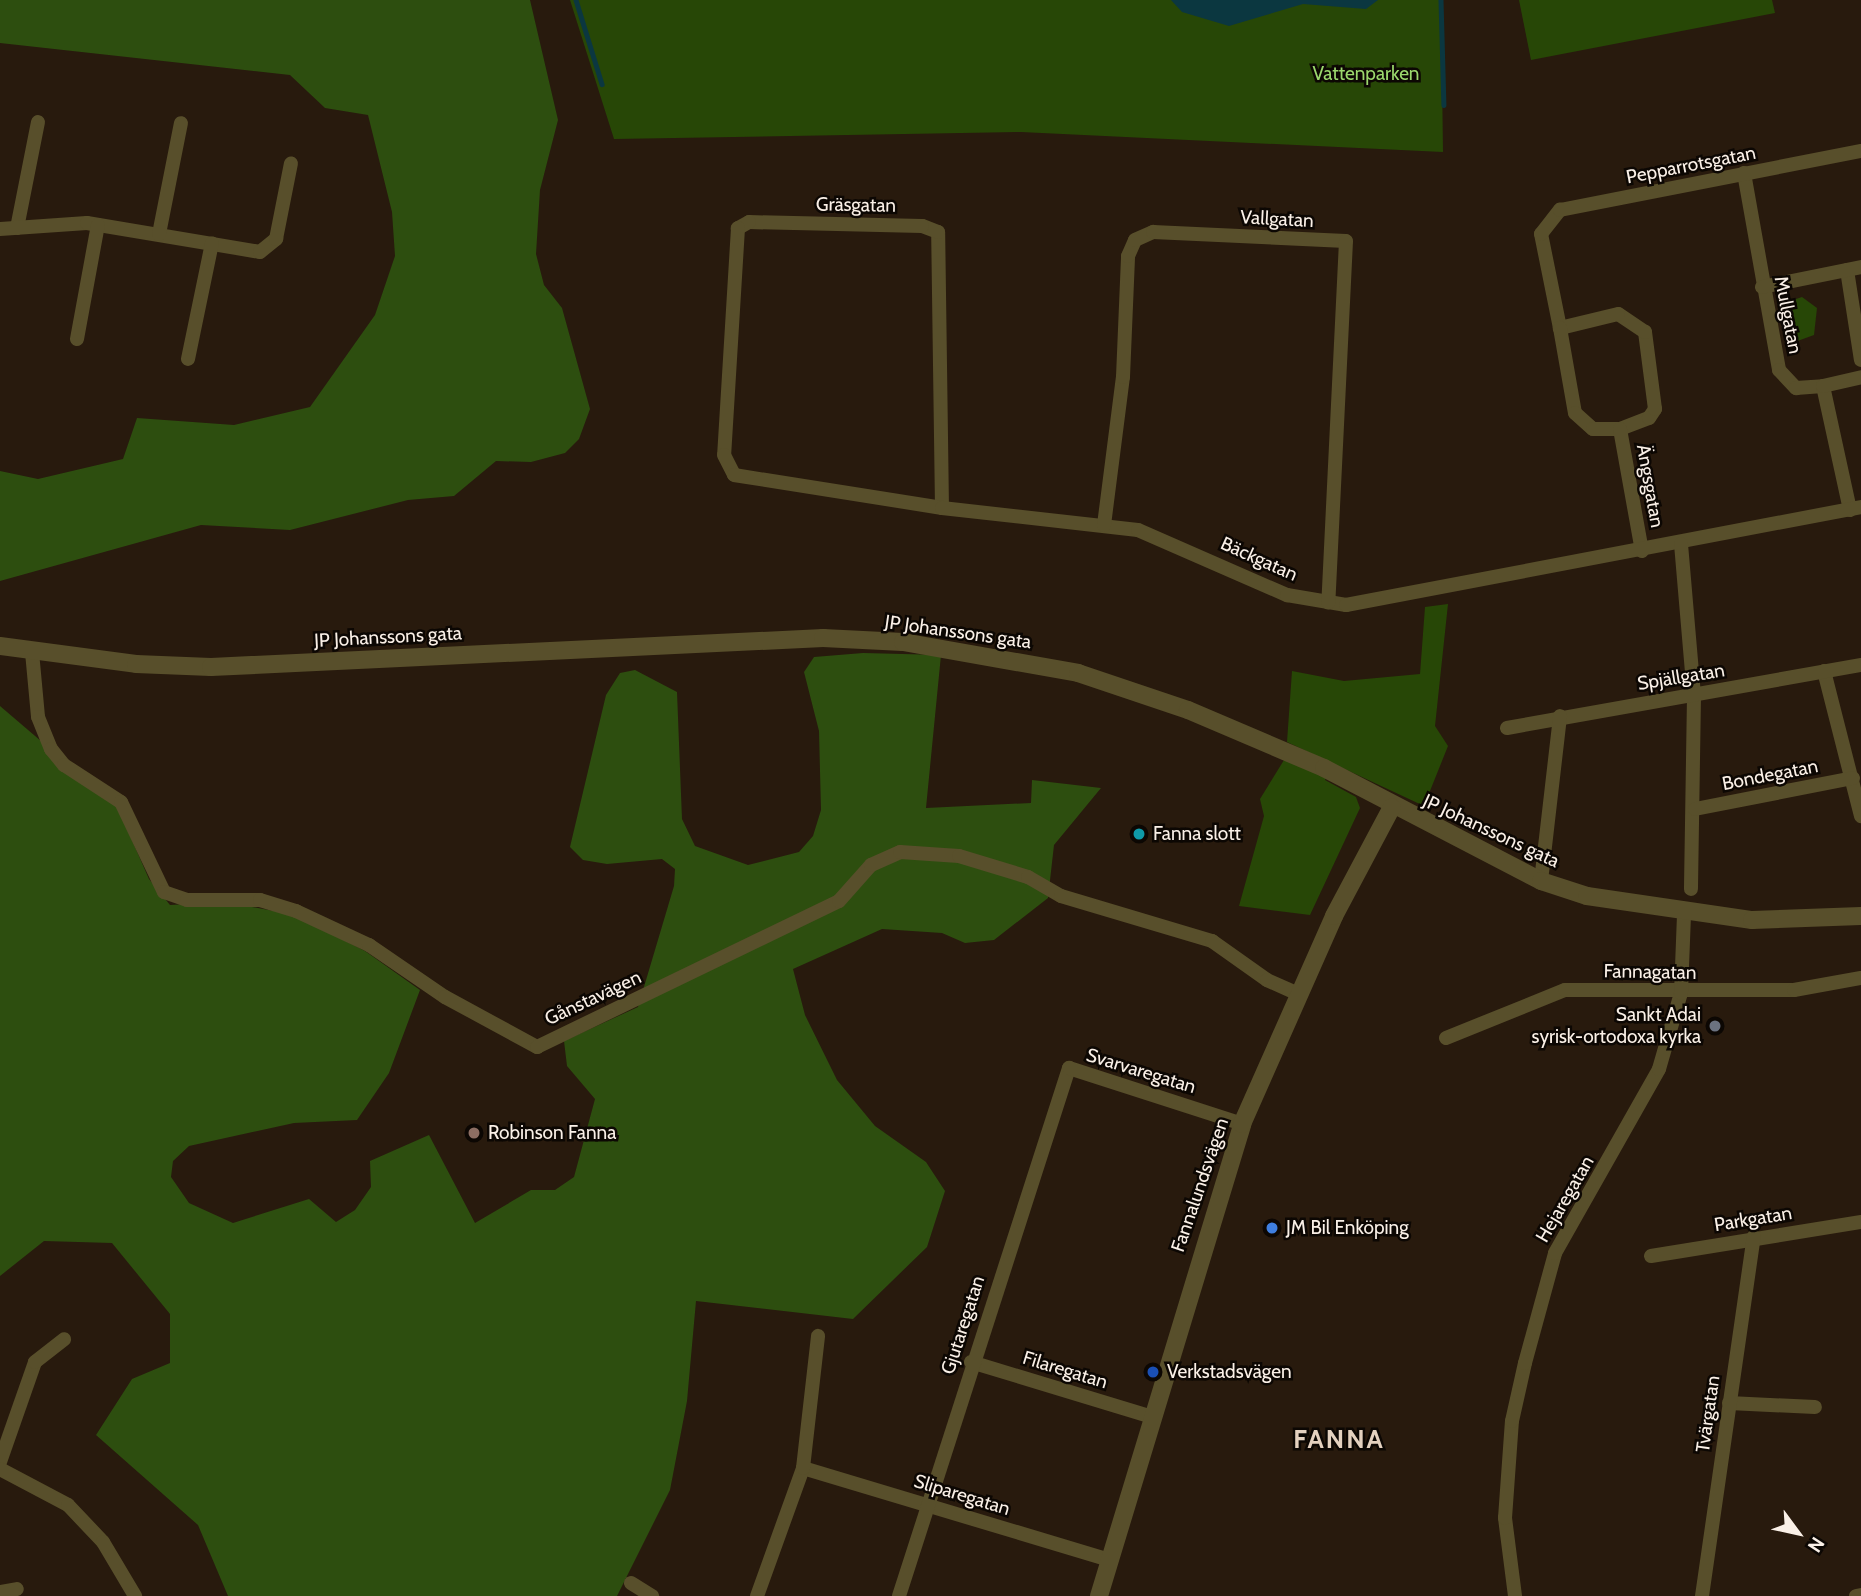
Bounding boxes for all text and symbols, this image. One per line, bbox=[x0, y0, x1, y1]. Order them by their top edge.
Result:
park label: Vattenparken bbox=[1313, 63, 1419, 85]
street label: Pepparrotsgatan bbox=[1624, 141, 1758, 189]
street label: Gräsgatan bbox=[816, 193, 896, 217]
street label: Vallgatan bbox=[1240, 206, 1314, 232]
street label: Mullgatan bbox=[1769, 274, 1807, 356]
street label: Ängsgatan bbox=[1631, 443, 1669, 529]
street label: Bäckgatan bbox=[1217, 532, 1301, 586]
street label: JP Johanssons gata bbox=[883, 610, 1033, 654]
street label: JP Johanssons gata bbox=[314, 622, 462, 652]
street label: Spjällgatan bbox=[1636, 659, 1726, 695]
street label: Bondegatan bbox=[1720, 755, 1820, 795]
street label: JP Johanssons gata bbox=[1419, 789, 1563, 873]
place label: Fanna slott bbox=[1153, 823, 1241, 845]
marker: Fanna slott bbox=[1131, 826, 1147, 842]
street label: Fannagatan bbox=[1603, 960, 1697, 984]
street label: Gånstavägen bbox=[541, 966, 645, 1030]
place label: Sankt Adai syrisk-ortodoxa kyrka bbox=[1532, 1004, 1701, 1048]
marker: Sankt Adai syrisk-ortodoxa kyrka bbox=[1707, 1018, 1723, 1034]
street label: Svarvaregatan bbox=[1083, 1043, 1199, 1099]
street label: Fannalundsvägen bbox=[1166, 1115, 1234, 1255]
place label: Robinson Fanna bbox=[488, 1122, 616, 1144]
marker: Robinson Fanna bbox=[466, 1125, 482, 1141]
street label: Hejaregatan bbox=[1531, 1152, 1599, 1246]
street label: Parkgatan bbox=[1712, 1202, 1794, 1236]
place label: JM Bil Enköping bbox=[1286, 1217, 1409, 1239]
marker: JM Bil Enköping bbox=[1264, 1220, 1280, 1236]
street label: Gjutaregatan bbox=[936, 1273, 990, 1377]
street label: Filaregatan bbox=[1020, 1346, 1110, 1394]
place label: Verkstadsvägen bbox=[1167, 1361, 1292, 1383]
marker: Verkstadsvägen bbox=[1145, 1364, 1161, 1380]
street label: Tvärgatan bbox=[1691, 1374, 1725, 1454]
district label: FANNA bbox=[1294, 1424, 1384, 1456]
street label: Sliparegatan bbox=[911, 1470, 1013, 1520]
north arrow bbox=[1763, 1498, 1833, 1568]
text: N bbox=[1803, 1533, 1829, 1557]

